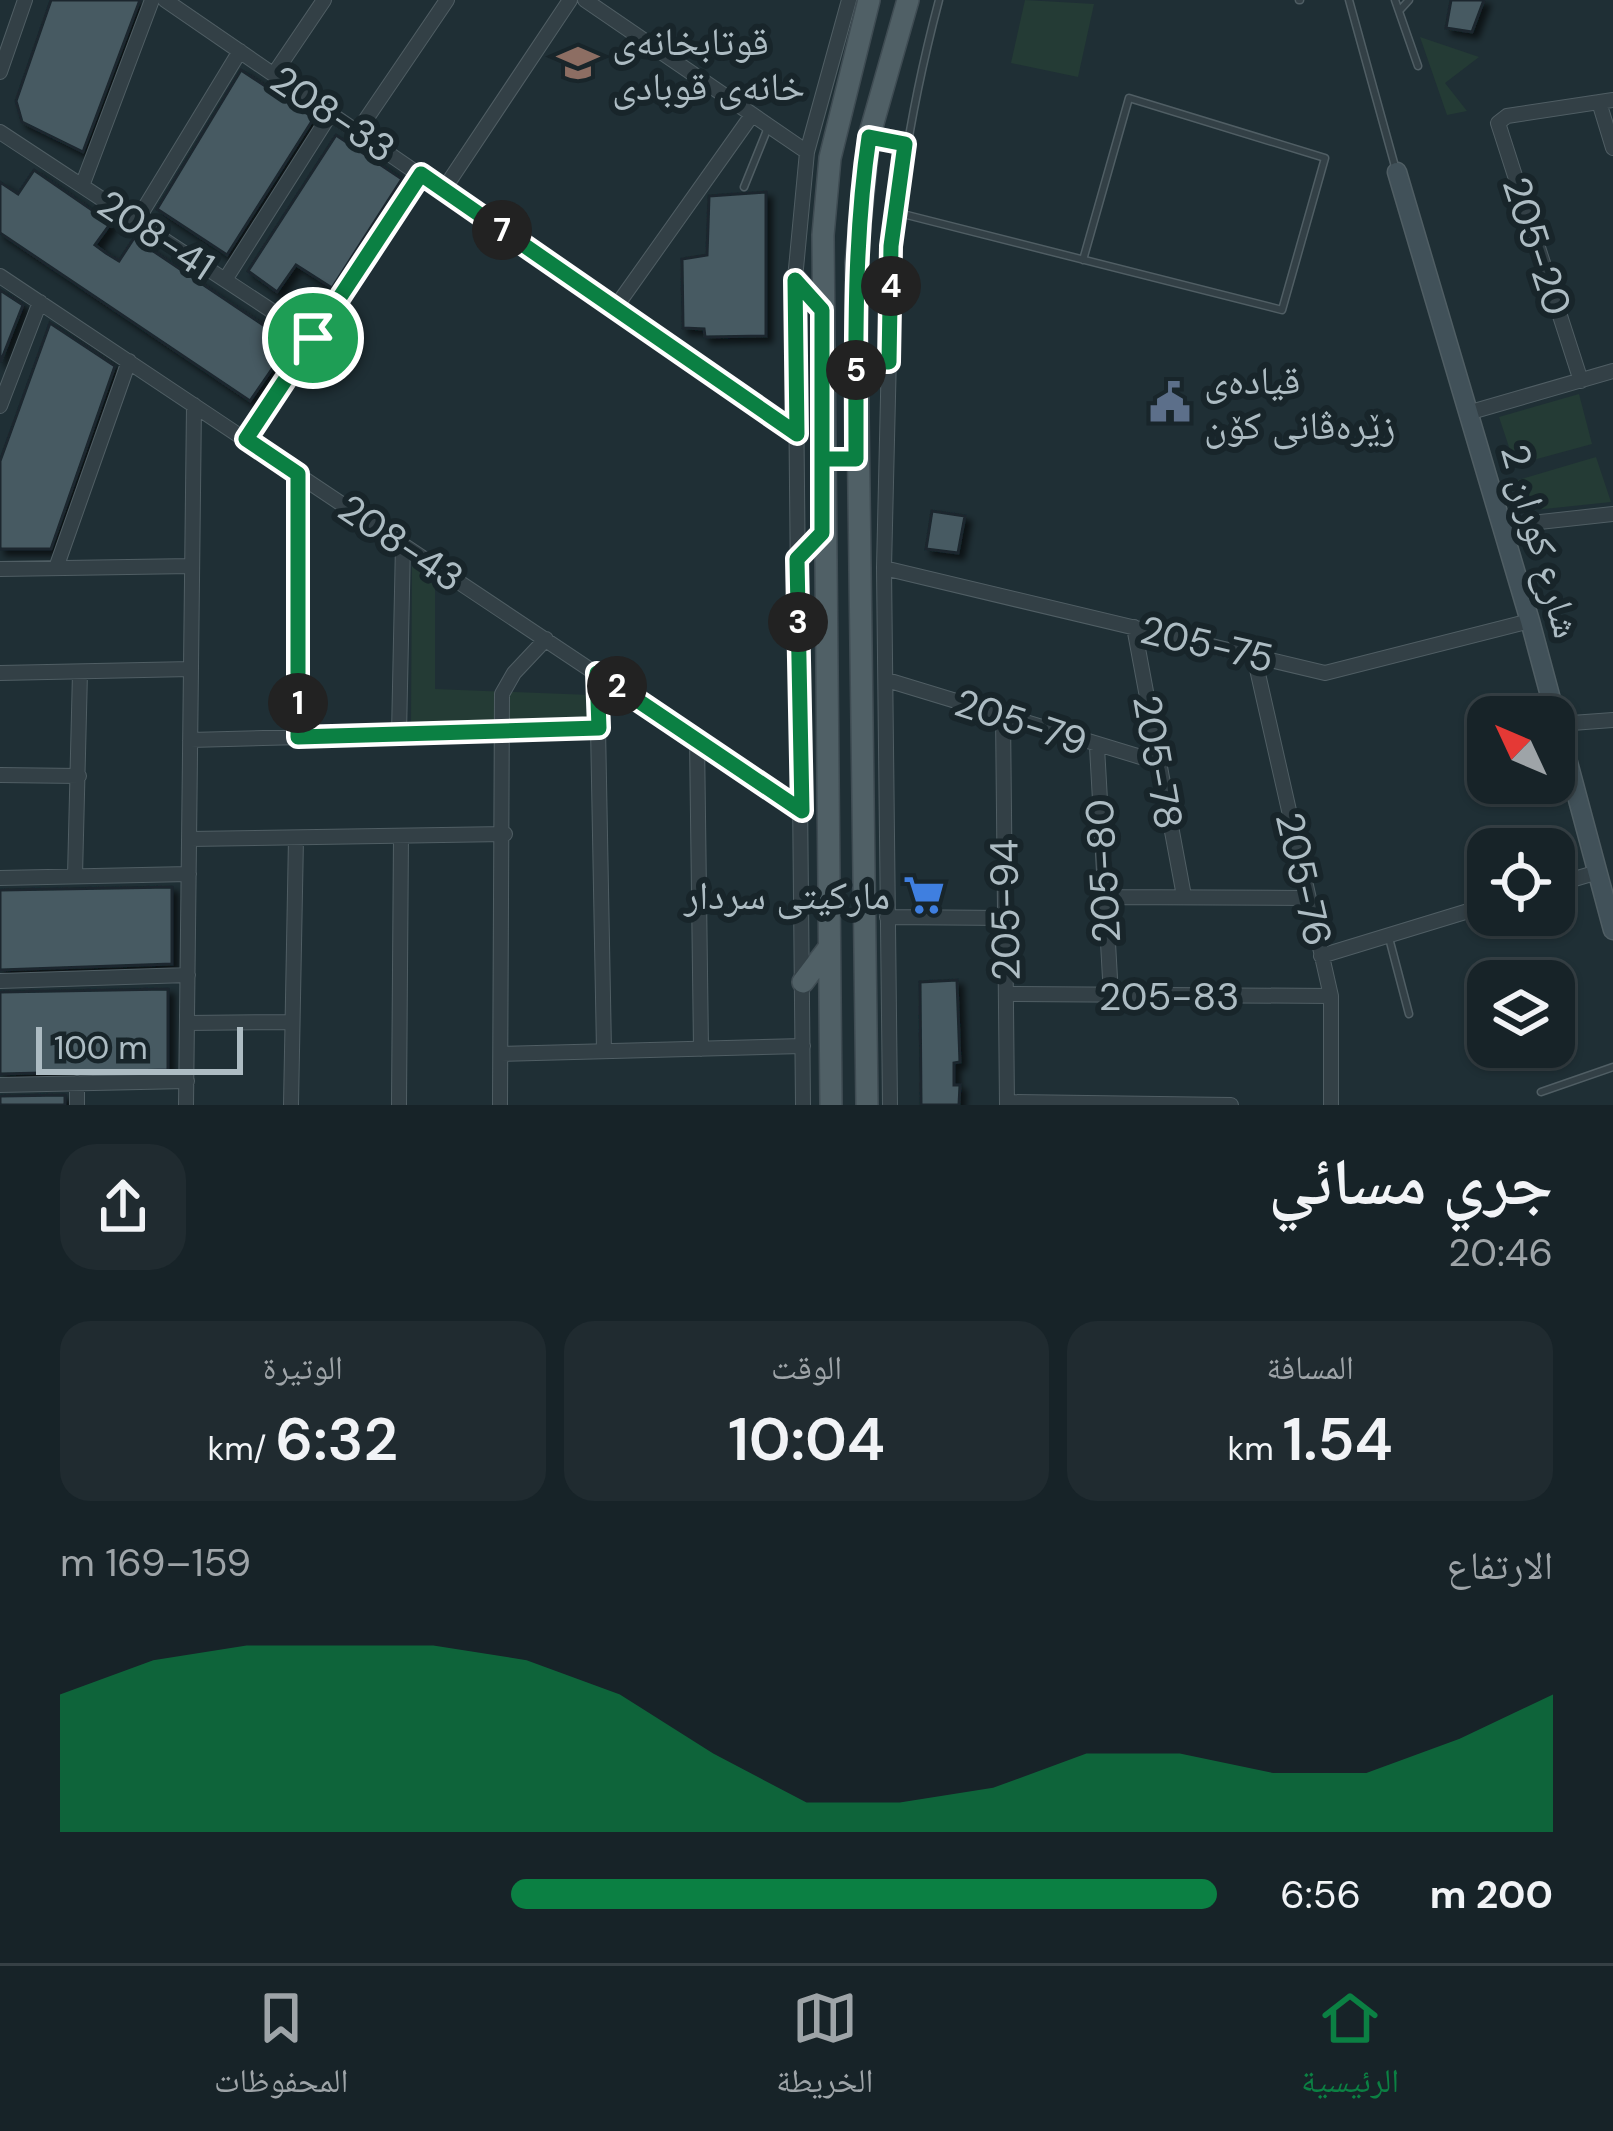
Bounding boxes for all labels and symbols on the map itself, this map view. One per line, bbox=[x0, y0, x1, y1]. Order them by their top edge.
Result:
place label: قوتابخانەی خانەی قوبادی bbox=[612, 16, 805, 112]
school or university icon: قوتابخانەی خانەی قوبادی bbox=[555, 40, 601, 86]
street label: 208-33 bbox=[261, 54, 405, 174]
street label: 205-20 bbox=[1491, 170, 1583, 322]
street label: 208-41 bbox=[88, 178, 224, 292]
pin: 7 bbox=[472, 200, 532, 260]
pin: 4 bbox=[861, 256, 921, 316]
pin bbox=[262, 287, 364, 389]
pin: 5 bbox=[826, 340, 886, 400]
place label: قیادەی زێرەڤانی کۆن bbox=[1204, 355, 1396, 451]
public building icon: قیادەی زێرەڤانی کۆن bbox=[1147, 379, 1193, 425]
street label: شارع كوران 2 bbox=[1489, 438, 1593, 644]
street label: 208-43 bbox=[329, 483, 473, 603]
pin: 3 bbox=[768, 592, 828, 652]
street label: 205-75 bbox=[1136, 604, 1278, 684]
pin: 2 bbox=[587, 656, 647, 716]
pin: 1 bbox=[268, 673, 328, 733]
street label: 205-79 bbox=[949, 677, 1093, 767]
street label: 205-78 bbox=[1121, 691, 1195, 833]
north arrow bbox=[1467, 696, 1575, 804]
street label: 205-80 bbox=[1074, 798, 1132, 944]
street label: 205-76 bbox=[1264, 807, 1344, 951]
street label: 205-94 bbox=[978, 839, 1032, 981]
place label: ماركيتى سردار bbox=[683, 870, 890, 921]
supermarket icon: ماركيتى سردار bbox=[901, 872, 947, 918]
street label: 205-83 bbox=[1099, 971, 1239, 1022]
scale bar bbox=[36, 1021, 243, 1074]

